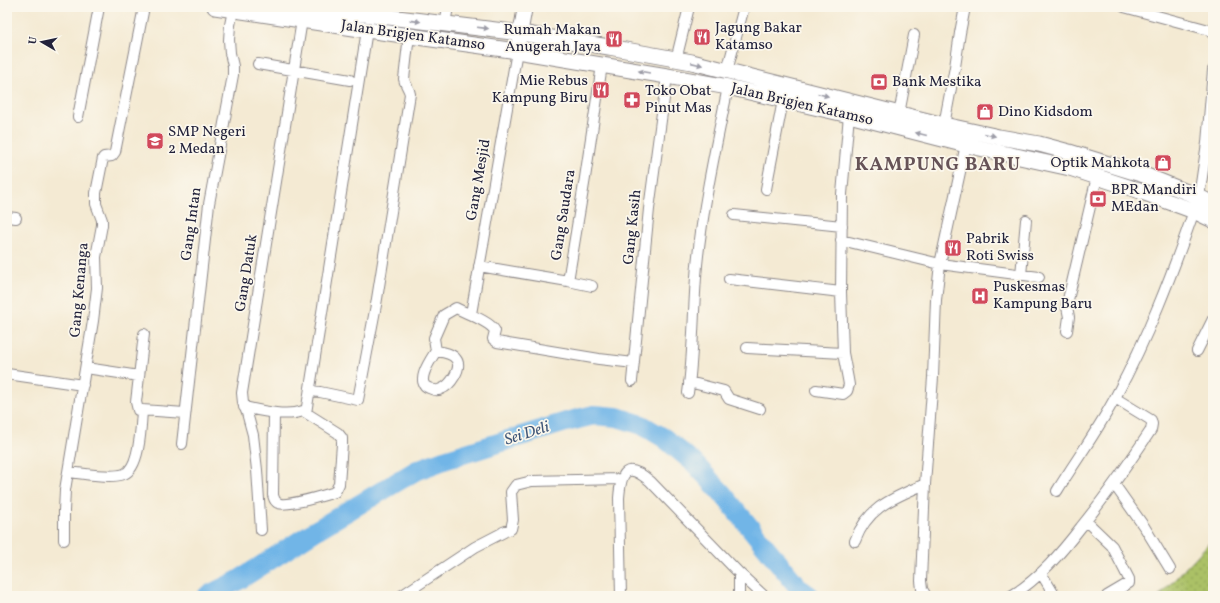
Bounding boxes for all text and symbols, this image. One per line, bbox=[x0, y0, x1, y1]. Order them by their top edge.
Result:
street label: Jalan Brigjen Katamso bbox=[340, 15, 486, 57]
one-way arrow bbox=[409, 17, 421, 24]
place label: Jagung Bakar Katamso bbox=[715, 18, 802, 56]
place label: Rumah Makan Anugerah Jaya bbox=[504, 20, 601, 58]
north arrow bbox=[22, 22, 62, 62]
one-way arrow bbox=[477, 25, 489, 32]
restaurant icon: Jagung Bakar Katamso bbox=[692, 27, 712, 47]
restaurant icon: Rumah Makan Anugerah Jaya bbox=[604, 29, 624, 49]
text: U bbox=[26, 35, 42, 46]
one-way arrow bbox=[690, 61, 703, 67]
one-way arrow bbox=[638, 69, 650, 75]
place label: Mie Rebus Kampung Biru bbox=[492, 71, 588, 109]
bank icon: Bank Mestika bbox=[869, 72, 889, 92]
place label: Bank Mestika bbox=[892, 72, 982, 93]
street label: Jalan Brigjen Katamso bbox=[729, 78, 875, 132]
restaurant icon: Mie Rebus Kampung Biru bbox=[591, 80, 611, 100]
place label: Toko Obat Pinut Mas bbox=[645, 81, 712, 119]
pharmacy icon: Toko Obat Pinut Mas bbox=[622, 90, 642, 110]
one-way arrow bbox=[817, 92, 829, 98]
shop icon: Dino Kidsdom bbox=[975, 102, 995, 122]
place label: Dino Kidsdom bbox=[998, 102, 1093, 123]
place label: SMP Negeri 2 Medan bbox=[168, 122, 246, 160]
school or university icon: SMP Negeri 2 Medan bbox=[145, 131, 165, 151]
one-way arrow bbox=[915, 131, 927, 137]
one-way arrow bbox=[984, 132, 996, 138]
street label: Gang Mesjid bbox=[461, 138, 497, 222]
district label: KAMPUNG BARU bbox=[855, 152, 1021, 178]
place label: Optik Mahkota bbox=[1050, 153, 1150, 174]
shop icon: Optik Mahkota bbox=[1153, 153, 1173, 173]
street label: Gang Saudara bbox=[546, 168, 582, 262]
place label: BPR Mandiri MEdan bbox=[1111, 180, 1197, 218]
street label: Gang Intan bbox=[176, 186, 208, 262]
street label: Gang Kasih bbox=[619, 188, 647, 266]
bank icon: BPR Mandiri MEdan bbox=[1088, 189, 1108, 209]
place label: Pabrik Roti Swiss bbox=[966, 229, 1034, 267]
street label: Gang Datuk bbox=[231, 233, 263, 313]
restaurant icon: Pabrik Roti Swiss bbox=[943, 238, 963, 258]
street label: Gang Kenanga bbox=[65, 242, 95, 338]
place label: Puskesmas Kampung Baru bbox=[993, 277, 1092, 315]
hospital icon: Puskesmas Kampung Baru bbox=[970, 286, 990, 306]
water label: Sei Deli bbox=[502, 416, 553, 452]

